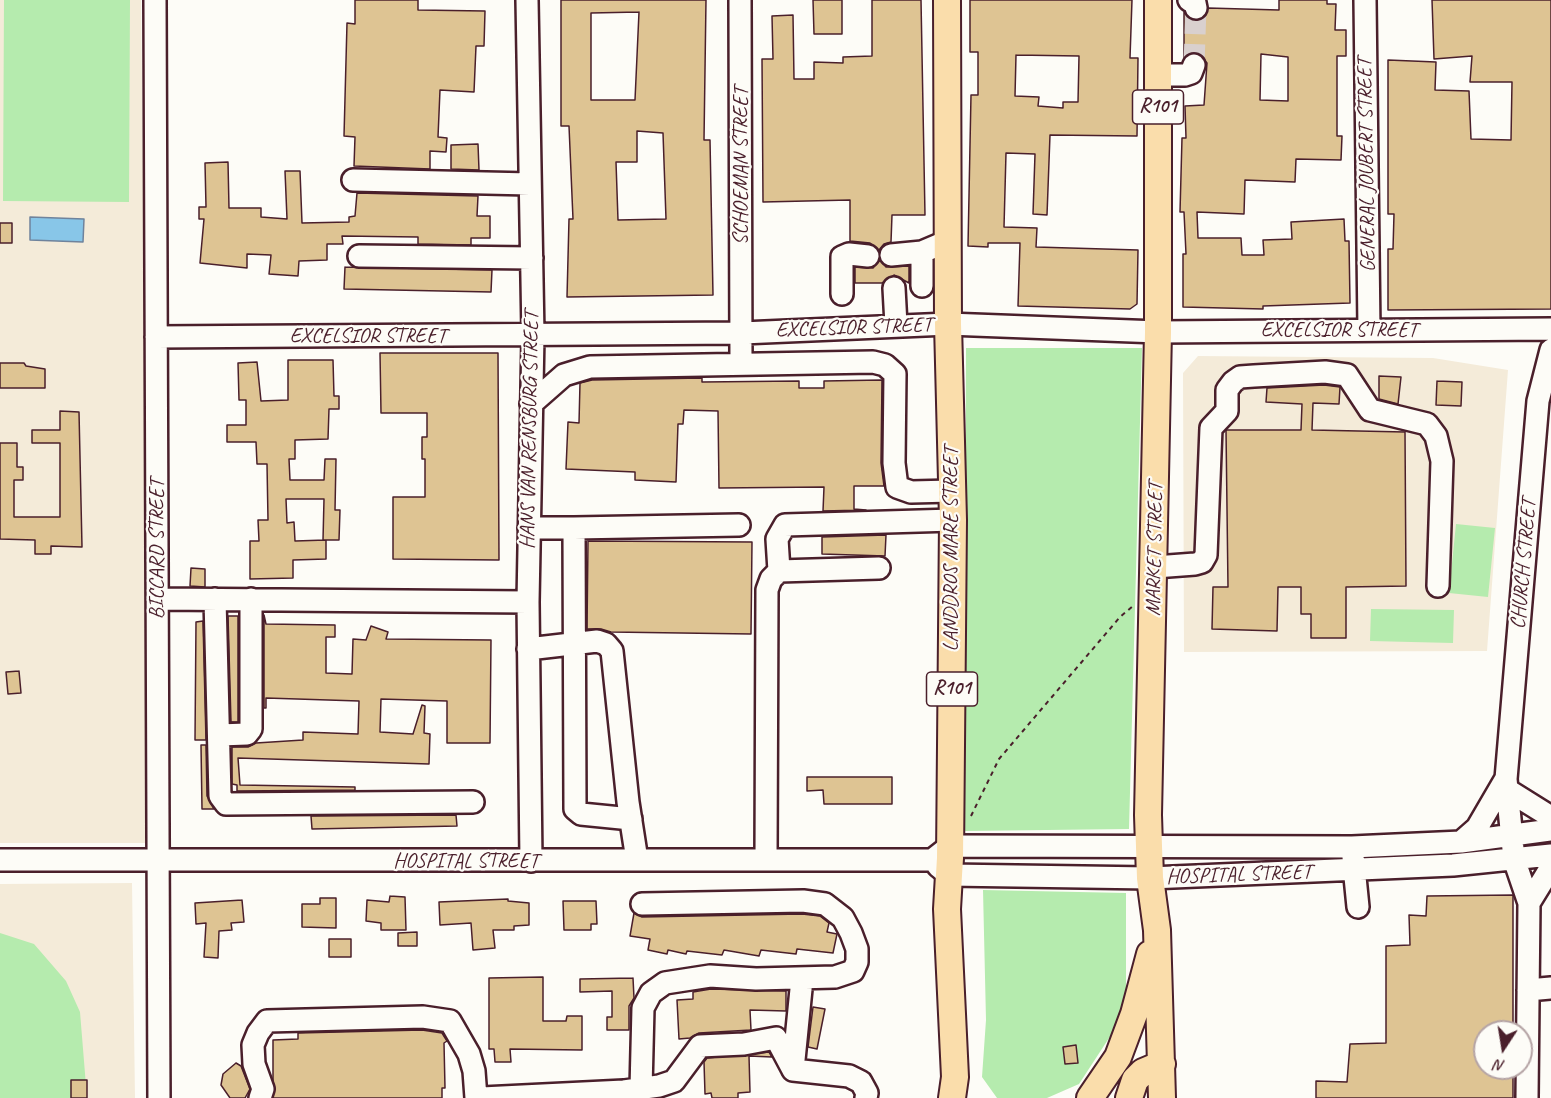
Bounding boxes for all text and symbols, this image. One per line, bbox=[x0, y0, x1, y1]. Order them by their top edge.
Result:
street label: GENERAL JOUBERT STREET bbox=[1353, 58, 1381, 272]
street label: SCHOEMAN STREET bbox=[728, 87, 754, 245]
road number: R101 bbox=[1132, 90, 1184, 124]
street label: HANS VAN RENSBURG STREET bbox=[515, 311, 545, 549]
street label: EXCELSIOR STREET bbox=[775, 313, 933, 343]
street label: EXCELSIOR STREET bbox=[1261, 317, 1417, 343]
street label: EXCELSIOR STREET bbox=[290, 323, 446, 349]
street label: LANDDROS MARE STREET bbox=[938, 447, 964, 651]
street label: BICCARD STREET bbox=[144, 479, 170, 619]
street label: MARKET STREET bbox=[1141, 482, 1169, 616]
street label: CHURCH STREET bbox=[1506, 498, 1542, 630]
road number: R101 bbox=[926, 672, 978, 706]
street label: HOSPITAL STREET bbox=[393, 848, 539, 874]
street label: HOSPITAL STREET bbox=[1166, 860, 1312, 890]
north arrow bbox=[1473, 1020, 1533, 1080]
text: N bbox=[1493, 1055, 1507, 1076]

